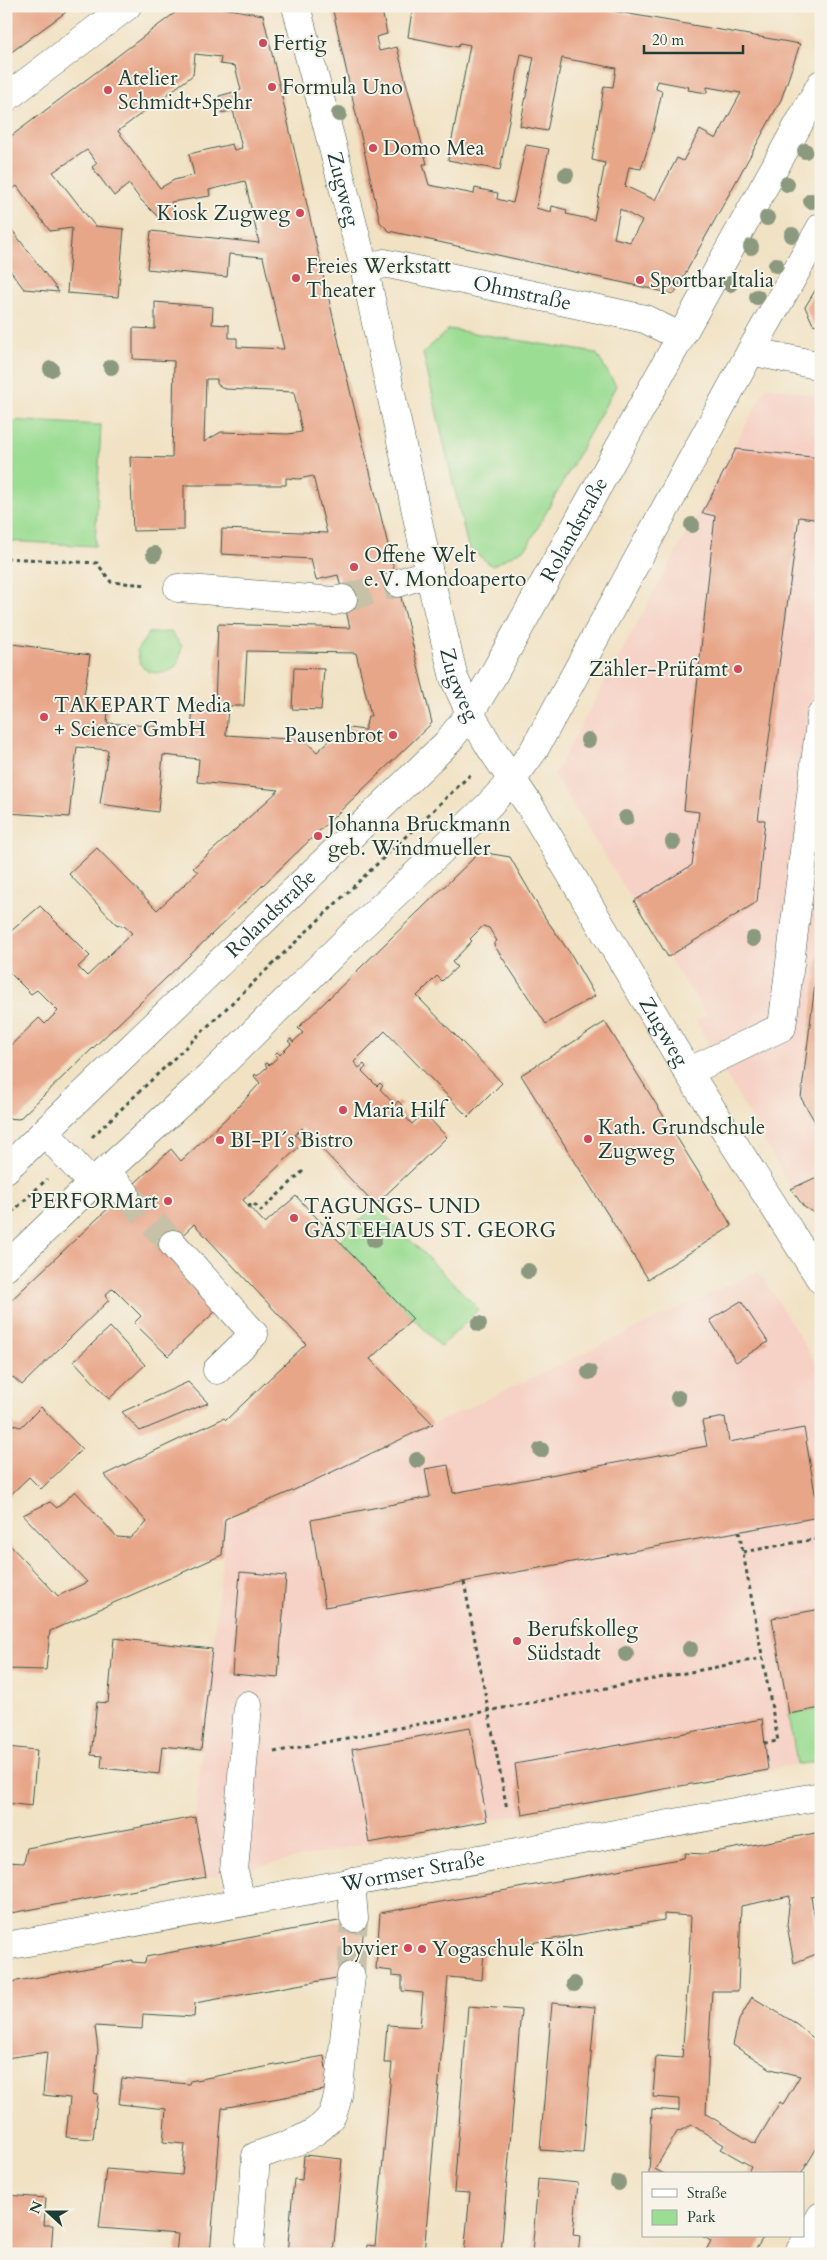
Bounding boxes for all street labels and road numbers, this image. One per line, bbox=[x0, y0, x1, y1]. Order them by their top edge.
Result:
street label: Zugweg bbox=[320, 148, 367, 230]
street label: Ohmstraße bbox=[470, 268, 574, 317]
street label: Rolandstraße bbox=[533, 472, 615, 587]
street label: Zugweg bbox=[433, 645, 486, 727]
street label: Rolandstraße bbox=[219, 863, 322, 964]
street label: Zugweg bbox=[632, 991, 696, 1072]
street label: Wormser Straße bbox=[338, 1844, 488, 1899]

